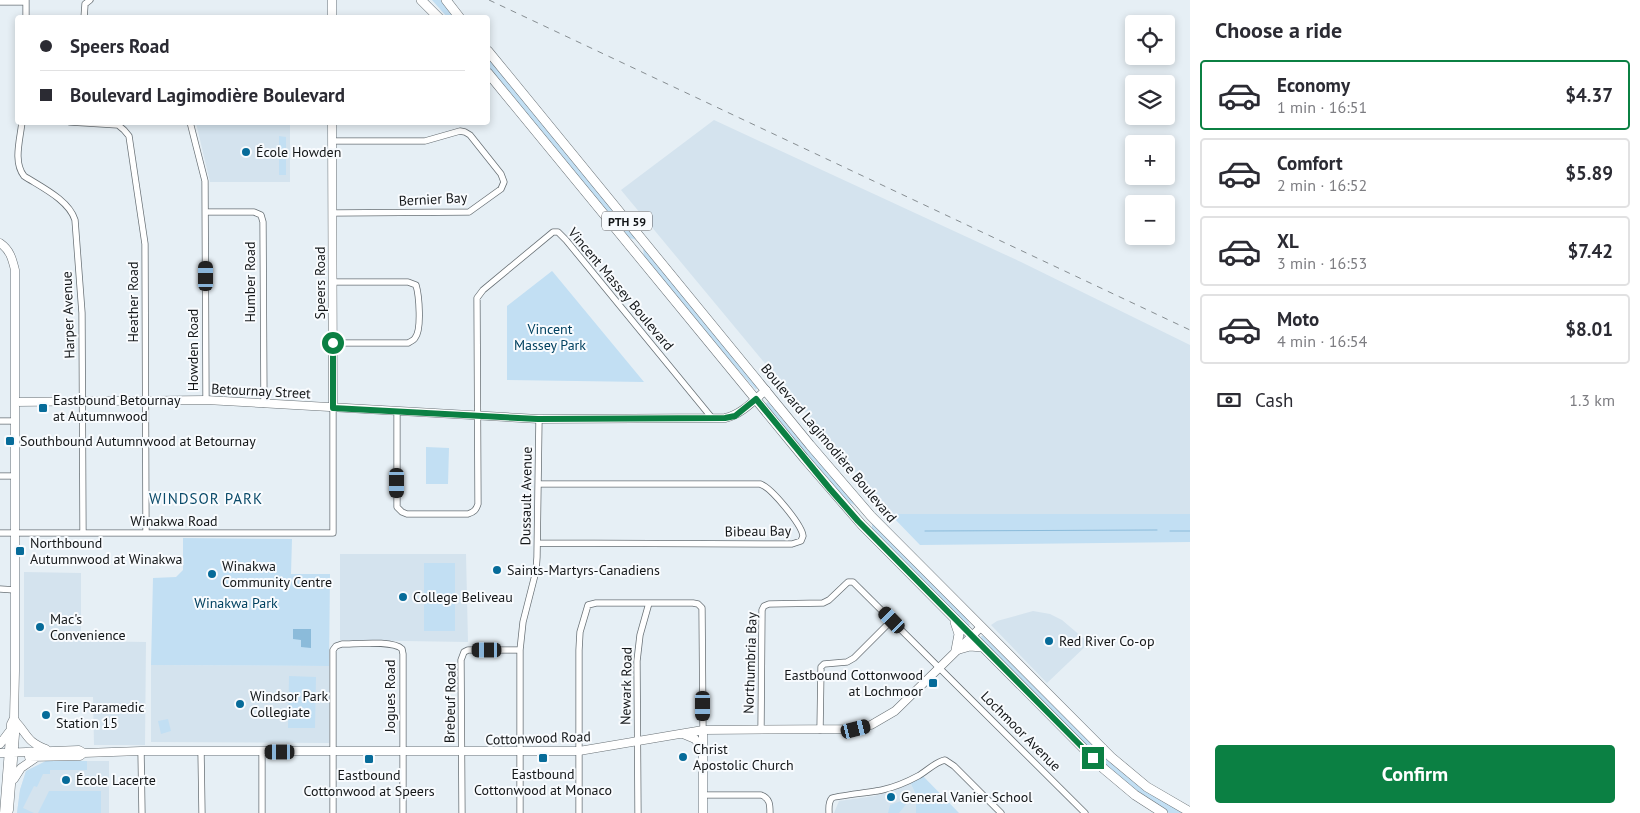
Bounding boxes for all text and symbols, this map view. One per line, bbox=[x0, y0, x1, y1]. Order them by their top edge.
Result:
map controls bbox=[1125, 15, 1175, 245]
button: locate bbox=[1125, 15, 1175, 65]
text: Choose a ride bbox=[1215, 16, 1342, 44]
text: Speers Road bbox=[70, 34, 169, 58]
icon: car bbox=[1217, 73, 1262, 118]
text: Economy bbox=[1277, 73, 1350, 97]
button: layers bbox=[1125, 75, 1175, 125]
text: Boulevard Lagimodière Boulevard bbox=[70, 83, 345, 107]
text: $4.37 bbox=[1565, 83, 1613, 107]
text: 1 min · 16:51 bbox=[1277, 97, 1367, 117]
button: + bbox=[1125, 135, 1175, 185]
place label: École Howden bbox=[256, 143, 341, 161]
marker: École Howden bbox=[240, 146, 252, 158]
icon: car bbox=[1217, 151, 1262, 196]
text: Comfort bbox=[1277, 151, 1343, 175]
text: $5.89 bbox=[1565, 161, 1613, 185]
text: 2 min · 16:52 bbox=[1277, 175, 1367, 195]
street label: Bernier Bay bbox=[398, 188, 468, 210]
button: − bbox=[1125, 195, 1175, 245]
road number: PTH 59 bbox=[602, 212, 652, 230]
street label: Vincent Massey Boulevard bbox=[564, 223, 678, 354]
icon: car bbox=[1217, 229, 1262, 274]
text: XL bbox=[1277, 229, 1299, 253]
text: $7.42 bbox=[1567, 239, 1613, 263]
street label: Humber Road bbox=[241, 241, 259, 323]
street label: Speers Road bbox=[311, 246, 329, 320]
text: 3 min · 16:53 bbox=[1277, 253, 1367, 273]
street label: Heather Road bbox=[124, 261, 142, 343]
car bbox=[198, 261, 213, 291]
street label: Harper Avenue bbox=[57, 271, 79, 359]
icon: car bbox=[1217, 307, 1262, 352]
text: Moto bbox=[1277, 307, 1319, 331]
street label: Howden Road bbox=[184, 309, 202, 391]
text: $8.01 bbox=[1565, 317, 1613, 341]
park label: Vincent Massey Park bbox=[514, 320, 586, 354]
text: 4 min · 16:54 bbox=[1277, 331, 1367, 351]
route start bbox=[322, 332, 344, 354]
street label: Boulevard Lagimodière Boulevard bbox=[757, 360, 901, 526]
street label: Betournay Street bbox=[211, 379, 312, 403]
icon: cash bbox=[1215, 386, 1243, 414]
text: Cash bbox=[1255, 388, 1293, 412]
text: 1.3 km bbox=[1569, 390, 1615, 410]
place label: Eastbound Betournay at Autumnwood bbox=[53, 391, 181, 425]
marker: Eastbound Betournay at Autumnwood bbox=[37, 402, 49, 414]
place label: Southbound Autumnwood at Betournay bbox=[20, 432, 256, 450]
marker: Southbound Autumnwood at Betournay bbox=[4, 435, 16, 447]
street label: Dussault Avenue bbox=[516, 446, 536, 546]
car bbox=[389, 468, 404, 498]
district label: WINDSOR PARK bbox=[149, 489, 263, 508]
street label: Winakwa Road bbox=[130, 512, 218, 530]
street label: Bibeau Bay bbox=[725, 521, 792, 541]
place label: Northbound Autumnwood at Winakwa bbox=[30, 534, 183, 568]
marker: Northbound Autumnwood at Winakwa bbox=[14, 545, 26, 557]
place label: Winakwa Community Centre bbox=[222, 557, 332, 591]
place label: Saints-Martyrs-Canadiens bbox=[507, 561, 660, 579]
marker: Saints-Martyrs-Canadiens bbox=[491, 564, 503, 576]
marker: Winakwa Community Centre bbox=[206, 568, 218, 580]
place label: College Beliveau bbox=[413, 588, 513, 606]
marker: College Beliveau bbox=[397, 591, 409, 603]
park label: Winakwa Park bbox=[194, 594, 278, 612]
car bbox=[876, 604, 907, 636]
place label: Mac's Convenience bbox=[50, 610, 126, 644]
street label: Northumbria Bay bbox=[739, 611, 761, 714]
marker: Mac's Convenience bbox=[34, 621, 46, 633]
place label: Red River Co-op bbox=[1059, 632, 1154, 650]
marker: Red River Co-op bbox=[1043, 635, 1055, 647]
car bbox=[472, 643, 502, 658]
street label: Newark Road bbox=[616, 647, 636, 725]
street label: Jogues Road bbox=[381, 659, 399, 734]
street label: Brebeuf Road bbox=[440, 663, 460, 743]
place label: Eastbound Cottonwood at Lochmoor bbox=[784, 666, 923, 700]
marker: Eastbound Cottonwood at Lochmoor bbox=[927, 677, 939, 689]
place label: Windsor Park Collegiate bbox=[250, 687, 328, 721]
street label: Lochmoor Avenue bbox=[977, 687, 1065, 775]
car bbox=[695, 691, 710, 721]
place label: Fire Paramedic Station 15 bbox=[56, 698, 145, 732]
marker: Windsor Park Collegiate bbox=[234, 698, 246, 710]
marker: Fire Paramedic Station 15 bbox=[40, 709, 52, 721]
car bbox=[839, 718, 872, 740]
street label: Cottonwood Road bbox=[485, 727, 591, 749]
place label: Christ Apostolic Church bbox=[693, 740, 794, 774]
car bbox=[265, 745, 295, 760]
button: Confirm bbox=[1215, 745, 1615, 803]
route end bbox=[1082, 747, 1104, 769]
marker: Christ Apostolic Church bbox=[677, 751, 689, 763]
marker: Eastbound Cottonwood at Monaco bbox=[537, 752, 549, 764]
marker: Eastbound Cottonwood at Speers bbox=[363, 753, 375, 765]
place label: Eastbound Cottonwood at Monaco bbox=[474, 765, 612, 799]
place label: Eastbound Cottonwood at Speers bbox=[303, 766, 435, 800]
place label: École Lacerte bbox=[76, 771, 156, 789]
marker: École Lacerte bbox=[60, 774, 72, 786]
place label: General Vanier School bbox=[901, 788, 1032, 806]
marker: General Vanier School bbox=[885, 791, 897, 803]

